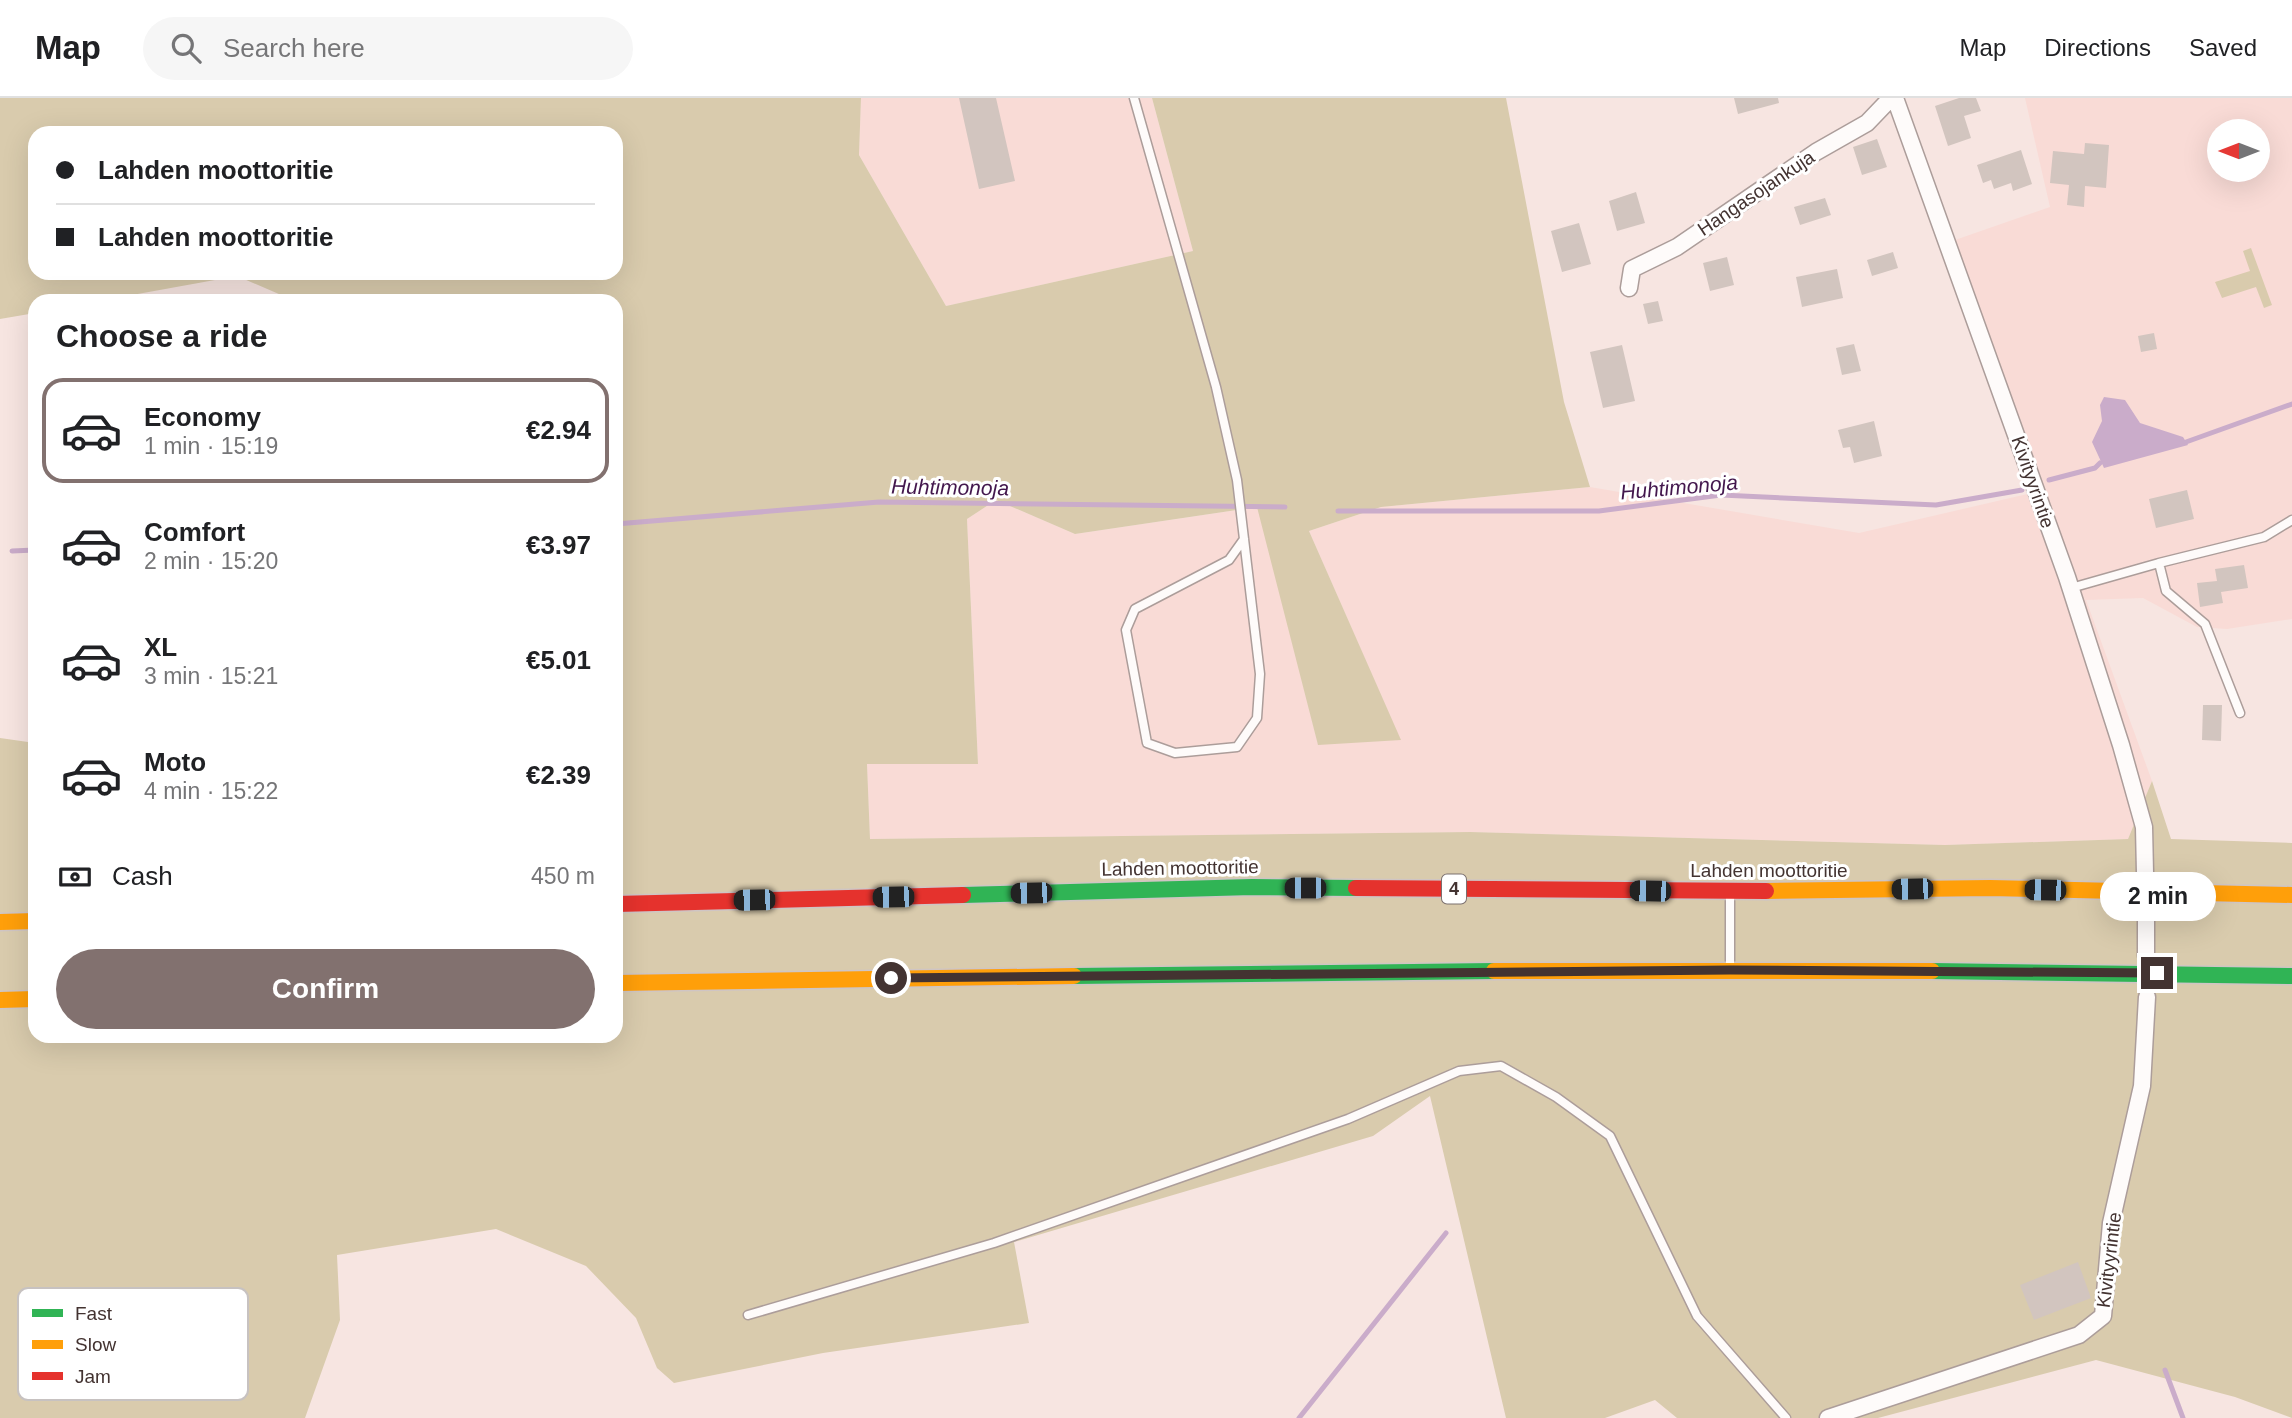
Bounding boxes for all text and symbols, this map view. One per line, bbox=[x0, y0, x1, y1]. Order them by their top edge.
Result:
search box bbox=[143, 17, 633, 80]
text: Map bbox=[35, 29, 101, 66]
icon: search bbox=[167, 29, 205, 67]
text: Search here bbox=[223, 33, 365, 63]
text: Map bbox=[1960, 34, 2006, 61]
text: Directions bbox=[2044, 34, 2151, 61]
text: Saved bbox=[2189, 34, 2257, 61]
north arrow bbox=[2207, 119, 2270, 182]
map controls bbox=[2207, 119, 2270, 182]
street label: Hangasojankuja bbox=[1694, 146, 1819, 240]
text: Lahden moottoritie bbox=[98, 155, 333, 185]
text: Lahden moottoritie bbox=[98, 222, 333, 252]
text: Choose a ride bbox=[56, 318, 268, 354]
icon: car bbox=[60, 399, 123, 462]
text: Economy bbox=[144, 402, 261, 432]
text: €2.94 bbox=[526, 415, 591, 445]
text: 1 min · 15:19 bbox=[144, 433, 278, 459]
street label: Kivityyrintie bbox=[2007, 433, 2059, 531]
water label: Huhtimonoja bbox=[1619, 470, 1739, 504]
water label: Huhtimonoja bbox=[891, 474, 1009, 500]
icon: car bbox=[60, 514, 123, 577]
text: Comfort bbox=[144, 517, 245, 547]
text: €3.97 bbox=[526, 530, 591, 560]
text: 2 min · 15:20 bbox=[144, 548, 278, 574]
icon: car bbox=[60, 629, 123, 692]
text: XL bbox=[144, 632, 177, 662]
text: €5.01 bbox=[526, 645, 591, 675]
text: 3 min · 15:21 bbox=[144, 663, 278, 689]
icon: car bbox=[60, 744, 123, 807]
text: Moto bbox=[144, 747, 206, 777]
text: €2.39 bbox=[526, 760, 591, 790]
text: 4 min · 15:22 bbox=[144, 778, 278, 804]
street label: Lahden moottoritie bbox=[1101, 856, 1259, 880]
icon: cash bbox=[56, 858, 94, 896]
street label: Lahden moottoritie bbox=[1690, 860, 1848, 881]
text: Cash bbox=[112, 861, 173, 891]
text: 450 m bbox=[531, 863, 595, 889]
callout: 2 min bbox=[2099, 872, 2215, 920]
road number: 4 bbox=[1442, 874, 1466, 904]
car bbox=[1285, 878, 1327, 899]
car bbox=[1891, 878, 1934, 900]
car bbox=[2024, 879, 2067, 901]
car bbox=[1629, 880, 1672, 902]
car bbox=[1010, 882, 1053, 904]
text: 2 min bbox=[2128, 883, 2188, 909]
car bbox=[872, 886, 915, 908]
car bbox=[733, 889, 776, 911]
button: Confirm bbox=[56, 949, 595, 1029]
route end bbox=[2141, 957, 2173, 989]
route start bbox=[875, 962, 907, 994]
street label: Kivityyrintie bbox=[2093, 1211, 2125, 1309]
legend bbox=[18, 1288, 248, 1400]
text: Fast bbox=[75, 1303, 113, 1324]
text: Slow bbox=[75, 1334, 116, 1355]
text: Jam bbox=[75, 1366, 111, 1387]

